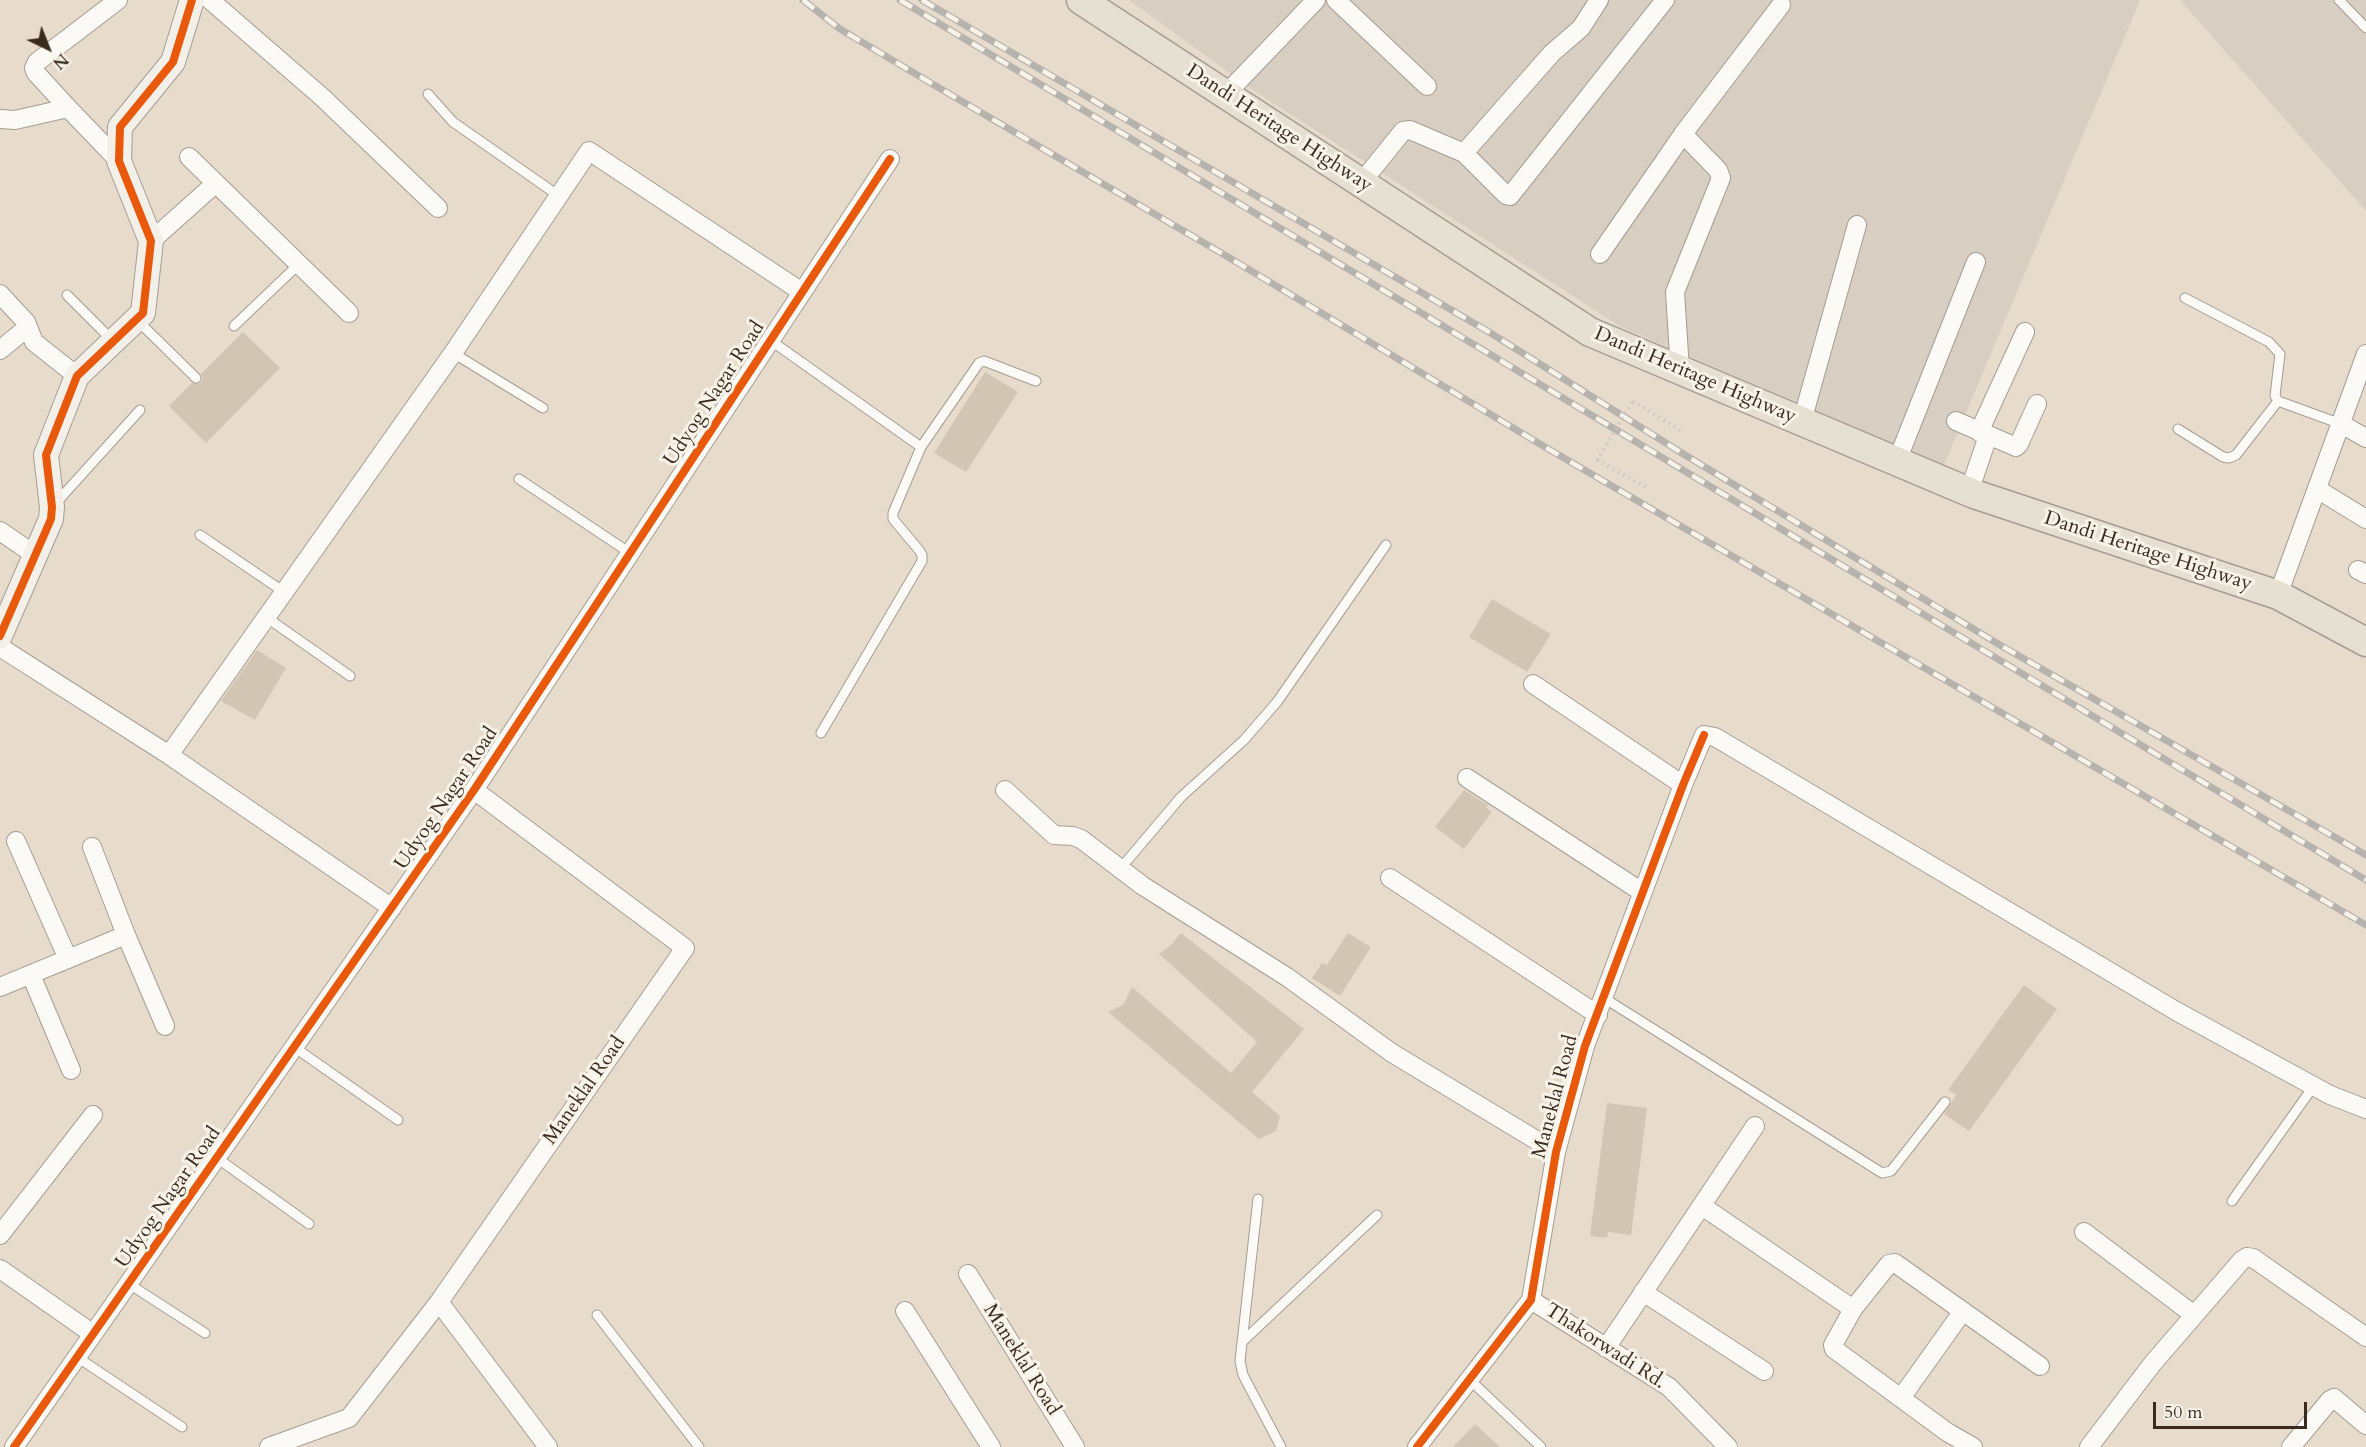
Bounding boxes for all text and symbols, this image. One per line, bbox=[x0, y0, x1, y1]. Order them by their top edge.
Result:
north arrow bbox=[18, 18, 78, 78]
text: N bbox=[48, 48, 73, 74]
street label: Dandi Heritage Highway bbox=[1181, 60, 1377, 198]
street label: Udyog Nagar Road bbox=[659, 317, 771, 471]
street label: Dandi Heritage Highway bbox=[1590, 323, 1800, 429]
street label: Dandi Heritage Highway bbox=[2041, 507, 2255, 597]
street label: Udyog Nagar Road bbox=[390, 723, 504, 875]
street label: Maneklal Road bbox=[539, 1032, 631, 1150]
street label: Maneklal Road bbox=[1528, 1033, 1584, 1161]
street label: Udyog Nagar Road bbox=[111, 1123, 227, 1273]
street label: Thakorwadi Rd. bbox=[1540, 1299, 1670, 1395]
street label: Maneklal Road bbox=[977, 1300, 1065, 1420]
scale bar bbox=[2156, 1390, 2310, 1428]
text: 50 m bbox=[2164, 1400, 2203, 1425]

